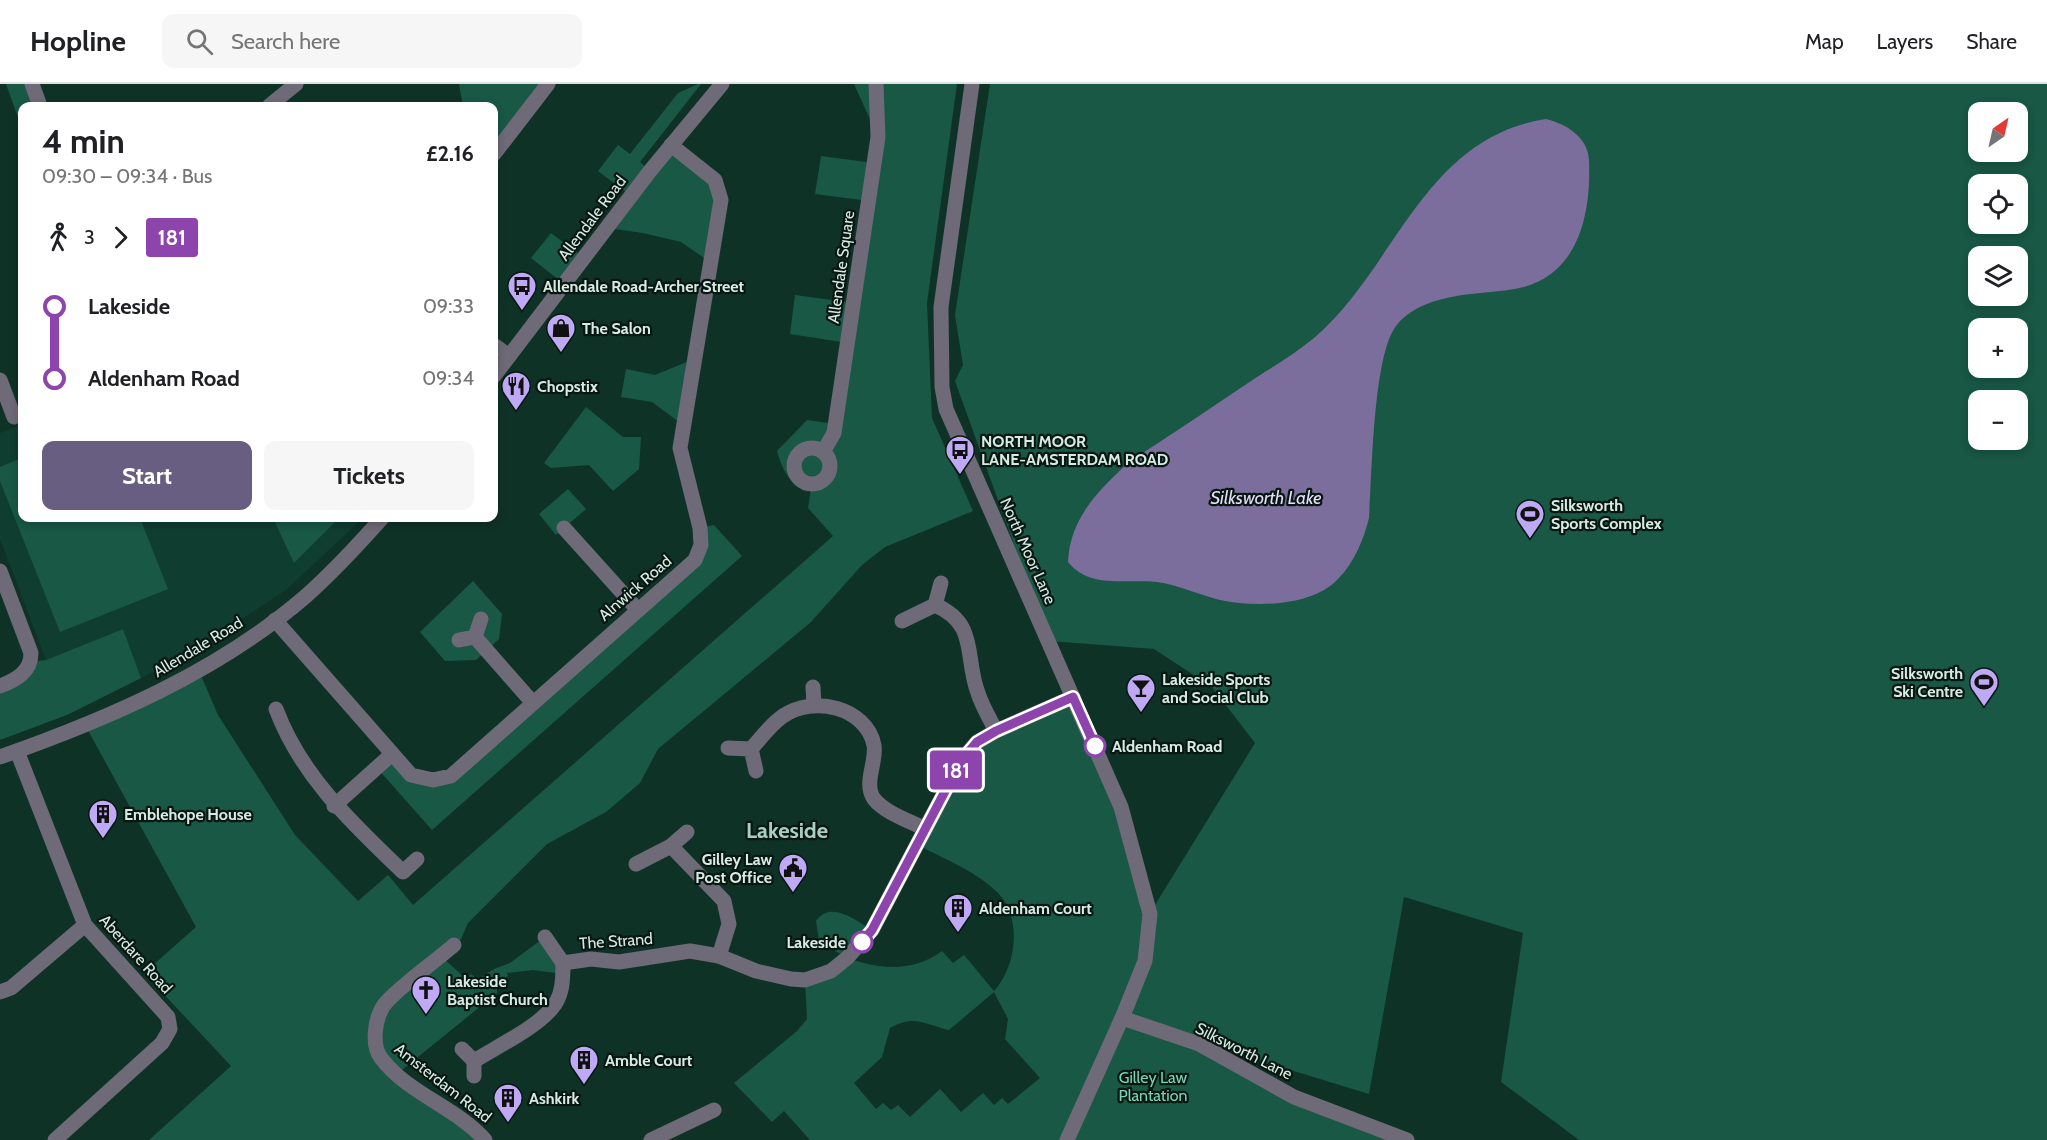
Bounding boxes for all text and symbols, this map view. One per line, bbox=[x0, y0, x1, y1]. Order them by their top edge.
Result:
search box bbox=[162, 14, 582, 68]
text: Hopline bbox=[30, 24, 126, 58]
icon: search bbox=[183, 25, 216, 58]
text: Search here bbox=[231, 28, 340, 55]
text: Map bbox=[1805, 29, 1844, 54]
text: Layers bbox=[1877, 29, 1933, 54]
text: Share bbox=[1966, 29, 2017, 54]
north arrow bbox=[1968, 102, 2028, 162]
map controls bbox=[1968, 102, 2028, 450]
text: 4 min bbox=[42, 121, 125, 161]
text: £2.16 bbox=[426, 140, 474, 167]
text: 09:30 – 09:34 · Bus bbox=[42, 164, 212, 188]
street label: Allendale Road bbox=[554, 172, 630, 264]
button: locate bbox=[1968, 174, 2028, 234]
street label: Allendale Square bbox=[824, 209, 858, 325]
icon: walk bbox=[42, 221, 75, 254]
icon: forward bbox=[104, 221, 137, 254]
text: 3 bbox=[84, 225, 95, 249]
text: 181 bbox=[158, 225, 186, 250]
button: layers bbox=[1968, 246, 2028, 306]
bus stop icon: Allendale Road-Archer Street bbox=[506, 270, 538, 312]
place label: Allendale Road-Archer Street bbox=[543, 277, 745, 296]
text: Lakeside bbox=[88, 293, 170, 320]
text: 09:33 bbox=[423, 294, 474, 318]
shop icon: The Salon bbox=[545, 312, 577, 354]
button: + bbox=[1968, 318, 2028, 378]
place label: The Salon bbox=[582, 319, 651, 338]
text: Aldenham Road bbox=[88, 365, 240, 392]
text: 09:34 bbox=[422, 366, 474, 390]
restaurant icon: Chopstix bbox=[500, 370, 532, 412]
place label: Chopstix bbox=[537, 377, 598, 396]
button: − bbox=[1968, 390, 2028, 450]
place label: NORTH MOOR LANE-AMSTERDAM ROAD bbox=[981, 432, 1168, 469]
bus stop icon: NORTH MOOR LANE-AMSTERDAM ROAD bbox=[944, 434, 976, 476]
button: Start bbox=[42, 441, 252, 510]
button: Tickets bbox=[264, 441, 474, 510]
water label: Silksworth Lake bbox=[1210, 487, 1322, 509]
street label: North Moor Lane bbox=[996, 495, 1060, 607]
place label: Silksworth Sports Complex bbox=[1551, 496, 1662, 533]
sports icon: Silksworth Sports Complex bbox=[1514, 498, 1546, 540]
street label: Alnwick Road bbox=[595, 551, 675, 625]
street label: Allendale Road bbox=[150, 613, 246, 681]
place label: Silksworth Ski Centre bbox=[1891, 664, 1963, 701]
sports icon: Silksworth Ski Centre bbox=[1968, 666, 2000, 708]
place label: Lakeside Sports and Social Club bbox=[1162, 670, 1270, 707]
bar icon: Lakeside Sports and Social Club bbox=[1125, 672, 1157, 714]
marker: Aldenham Road bbox=[1084, 735, 1106, 757]
place label: Aldenham Road bbox=[1112, 737, 1222, 756]
line badge: 181 bbox=[922, 750, 990, 790]
text: 181 bbox=[942, 758, 970, 783]
building icon: Emblehope House bbox=[87, 798, 119, 840]
place label: Emblehope House bbox=[124, 805, 252, 824]
district label: Lakeside bbox=[746, 817, 828, 844]
place label: Gilley Law Post Office bbox=[695, 850, 772, 887]
public building icon: Gilley Law Post Office bbox=[777, 852, 809, 894]
building icon: Aldenham Court bbox=[942, 892, 974, 934]
place label: Aldenham Court bbox=[979, 899, 1092, 918]
street label: Aberdare Road bbox=[96, 911, 176, 997]
street label: The Strand bbox=[579, 929, 653, 953]
marker: Lakeside bbox=[851, 931, 873, 953]
place label: Lakeside bbox=[786, 933, 846, 952]
place label: Lakeside Baptist Church bbox=[447, 972, 548, 1009]
church icon: Lakeside Baptist Church bbox=[410, 974, 442, 1016]
street label: Silksworth Lane bbox=[1192, 1018, 1296, 1084]
street label: Amsterdam Road bbox=[391, 1039, 495, 1127]
building icon: Amble Court bbox=[568, 1044, 600, 1086]
place label: Amble Court bbox=[605, 1051, 693, 1070]
park label: Gilley Law Plantation bbox=[1119, 1068, 1188, 1105]
building icon: Ashkirk bbox=[492, 1082, 524, 1124]
place label: Ashkirk bbox=[529, 1089, 579, 1108]

